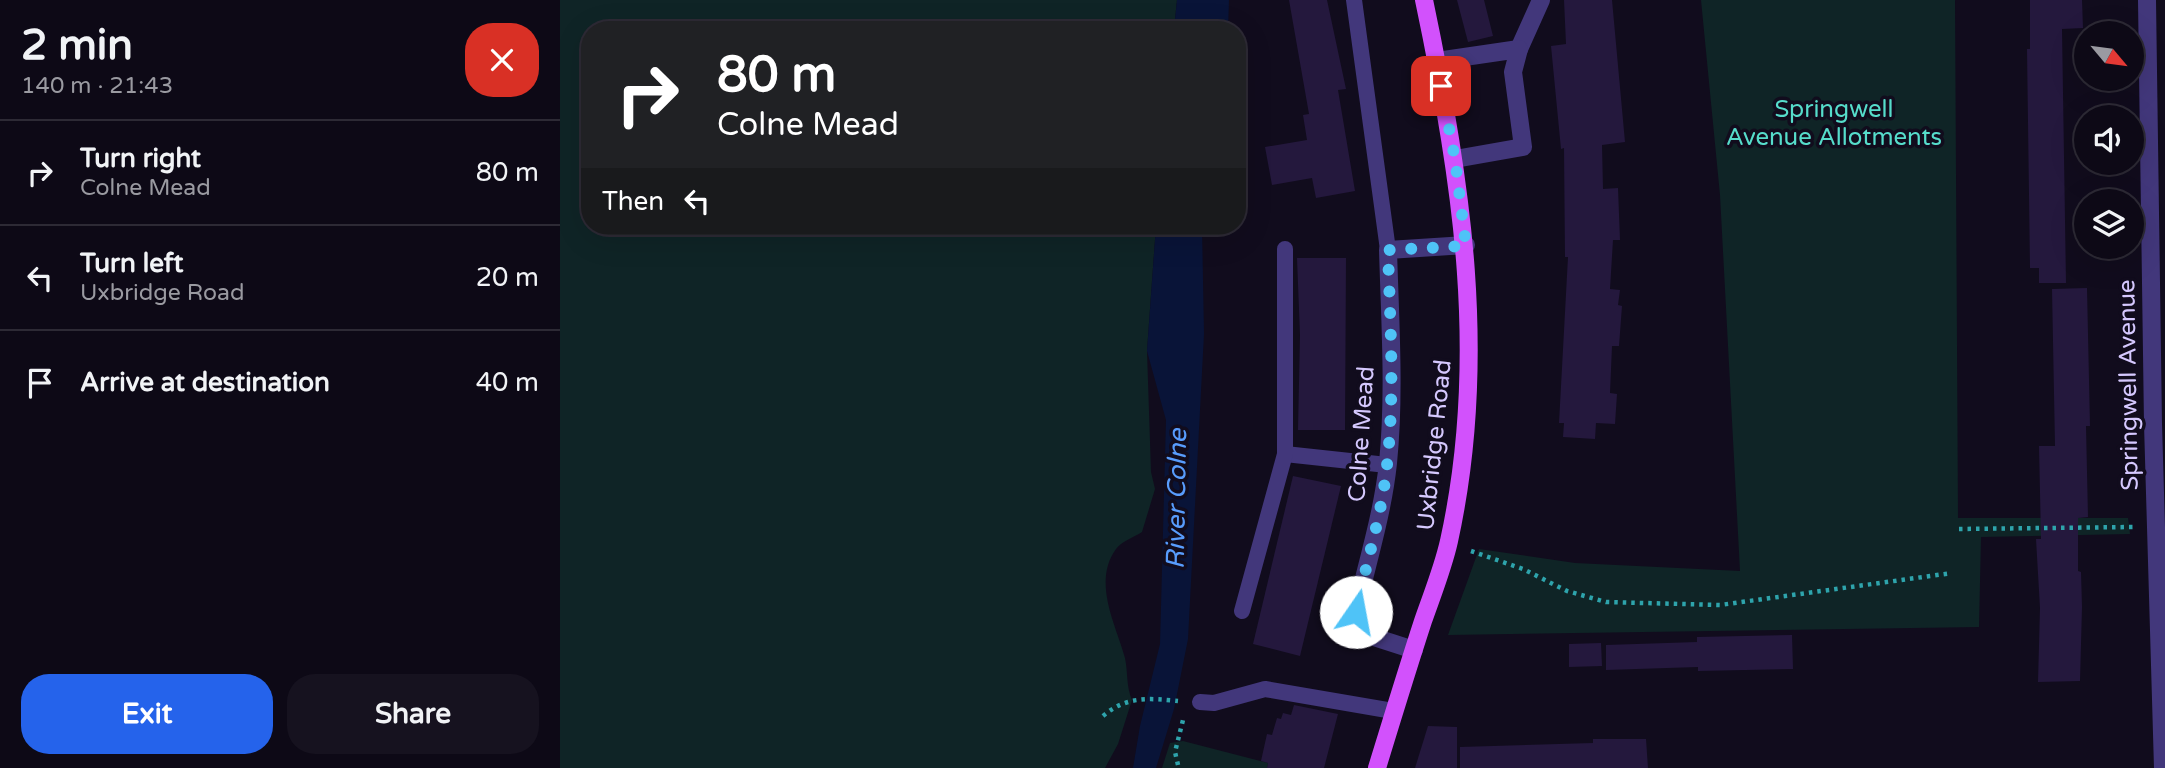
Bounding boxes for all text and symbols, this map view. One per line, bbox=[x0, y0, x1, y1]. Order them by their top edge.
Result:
text: 2 min bbox=[21, 20, 133, 71]
north arrow bbox=[2074, 21, 2144, 91]
map controls bbox=[2074, 21, 2144, 259]
button: close bbox=[465, 23, 539, 97]
text: 80 m bbox=[717, 46, 836, 105]
icon: right bbox=[602, 49, 693, 140]
pin bbox=[1411, 56, 1471, 116]
icon: arrive bbox=[1422, 67, 1460, 105]
text: 140 m · 21:43 bbox=[21, 72, 173, 100]
park label: Springwell Avenue Allotments bbox=[1726, 95, 1942, 152]
button: sound bbox=[2074, 105, 2144, 175]
text: Colne Mead bbox=[717, 106, 899, 144]
text: Turn right bbox=[80, 143, 201, 174]
icon: right bbox=[21, 154, 59, 192]
text: 80 m bbox=[476, 157, 539, 188]
text: Colne Mead bbox=[80, 174, 211, 202]
icon: left bbox=[678, 182, 716, 220]
text: Then bbox=[602, 186, 664, 217]
button: layers bbox=[2074, 189, 2144, 259]
text: Turn left bbox=[80, 248, 183, 279]
icon: left bbox=[21, 259, 59, 297]
text: 20 m bbox=[476, 262, 539, 293]
text: Uxbridge Road bbox=[80, 279, 245, 307]
street label: Springwell Avenue bbox=[2112, 279, 2145, 491]
street label: Uxbridge Road bbox=[1411, 358, 1458, 532]
icon: arrive bbox=[21, 364, 59, 402]
street label: Colne Mead bbox=[1342, 365, 1381, 503]
text: Arrive at destination bbox=[80, 367, 330, 398]
text: 40 m bbox=[476, 367, 539, 398]
water label: River Colne bbox=[1160, 427, 1193, 570]
position arrow bbox=[1319, 575, 1393, 649]
button: Exit bbox=[21, 674, 273, 754]
button: Share bbox=[287, 674, 539, 754]

